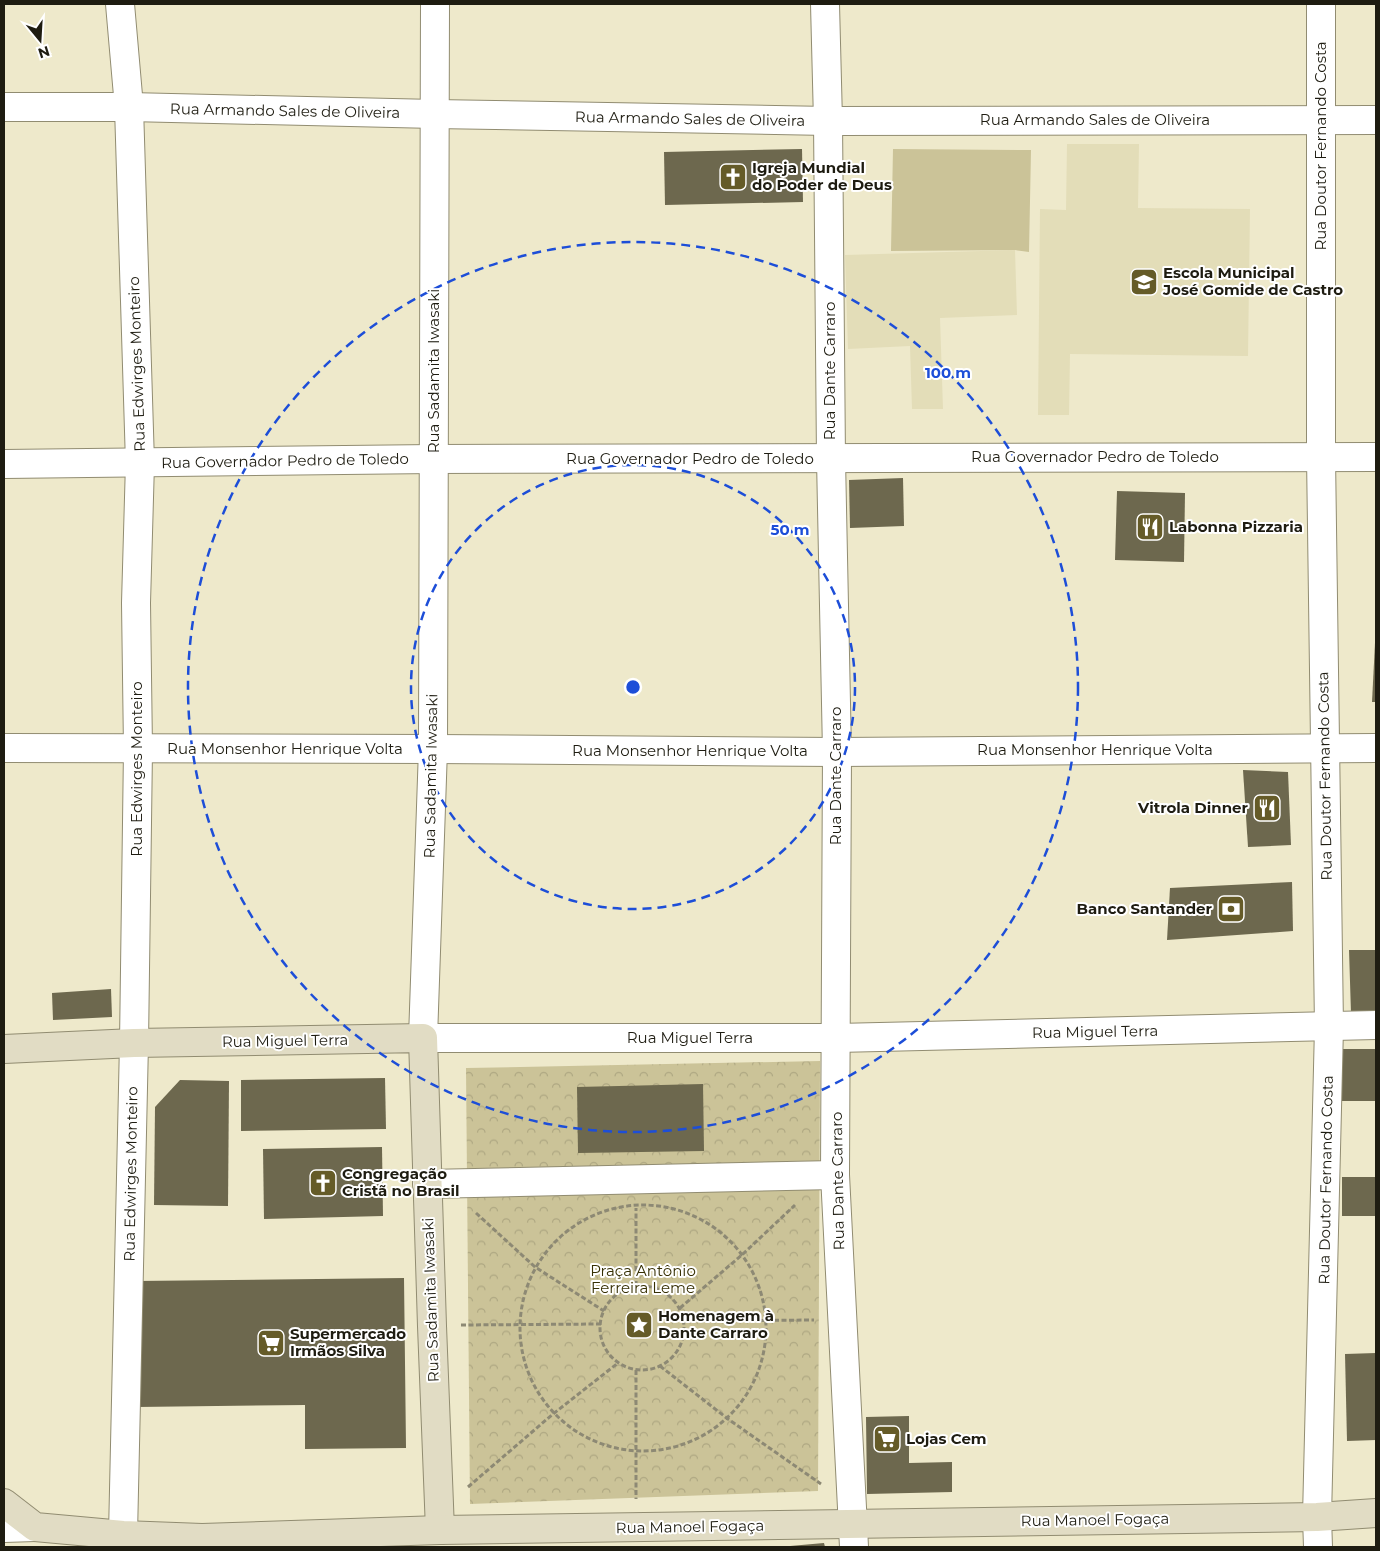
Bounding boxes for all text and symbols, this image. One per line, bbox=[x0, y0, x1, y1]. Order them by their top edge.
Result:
north arrow bbox=[15, 15, 65, 65]
street label: Rua Doutor Fernando Costa bbox=[1311, 41, 1330, 251]
text: N bbox=[36, 42, 52, 63]
street label: Rua Armando Sales de Oliveira bbox=[170, 99, 400, 122]
street label: Rua Armando Sales de Oliveira bbox=[575, 107, 805, 130]
street label: Rua Armando Sales de Oliveira bbox=[980, 110, 1210, 129]
place label: Igreja Mundial do Poder de Deus bbox=[752, 158, 892, 194]
church icon: Igreja Mundial do Poder de Deus bbox=[718, 162, 748, 192]
place label: Escola Municipal José Gomide de Castro bbox=[1162, 263, 1343, 299]
school or university icon: Escola Municipal José Gomide de Castro bbox=[1129, 267, 1159, 297]
street label: Rua Edwirges Monteiro bbox=[124, 276, 149, 452]
street label: Rua Sadamita Iwasaki bbox=[424, 289, 443, 453]
street label: Rua Dante Carraro bbox=[820, 302, 839, 440]
text: 100 m bbox=[925, 363, 971, 382]
street label: Rua Governador Pedro de Toledo bbox=[971, 447, 1219, 466]
street label: Rua Governador Pedro de Toledo bbox=[161, 449, 409, 472]
street label: Rua Governador Pedro de Toledo bbox=[566, 449, 814, 468]
restaurant icon: Labonna Pizzaria bbox=[1135, 512, 1165, 542]
place label: Labonna Pizzaria bbox=[1169, 517, 1303, 536]
text: 50 m bbox=[770, 520, 810, 539]
street label: Rua Doutor Fernando Costa bbox=[1313, 671, 1336, 881]
centre of rings bbox=[624, 678, 642, 696]
street label: Rua Edwirges Monteiro bbox=[127, 681, 146, 857]
street label: Rua Sadamita Iwasaki bbox=[420, 694, 441, 858]
street label: Rua Dante Carraro bbox=[826, 707, 845, 845]
street label: Rua Monsenhor Henrique Volta bbox=[167, 739, 403, 758]
street label: Rua Monsenhor Henrique Volta bbox=[977, 740, 1213, 759]
street label: Rua Monsenhor Henrique Volta bbox=[572, 741, 808, 760]
restaurant icon: Vitrola Dinner bbox=[1252, 793, 1282, 823]
place label: Vitrola Dinner bbox=[1137, 798, 1249, 817]
bank icon: Banco Santander bbox=[1216, 894, 1246, 924]
place label: Banco Santander bbox=[1077, 899, 1213, 918]
street label: Rua Miguel Terra bbox=[1032, 1021, 1158, 1042]
street label: Rua Miguel Terra bbox=[627, 1028, 753, 1047]
street label: Rua Miguel Terra bbox=[222, 1030, 348, 1051]
street label: Rua Doutor Fernando Costa bbox=[1314, 1075, 1337, 1285]
street label: Rua Edwirges Monteiro bbox=[119, 1086, 142, 1262]
street label: Rua Dante Carraro bbox=[827, 1112, 848, 1250]
place label: Congregação Cristã no Brasil bbox=[342, 1164, 460, 1200]
church icon: Congregação Cristã no Brasil bbox=[308, 1168, 338, 1198]
street label: Rua Sadamita Iwasaki bbox=[418, 1217, 443, 1383]
park label: Praça Antônio Ferreira Leme bbox=[590, 1261, 696, 1297]
place label: Homenagem à Dante Carraro bbox=[658, 1306, 774, 1342]
place icon: Homenagem à Dante Carraro bbox=[624, 1310, 654, 1340]
place label: Supermercado Irmãos Silva bbox=[290, 1324, 406, 1360]
supermarket icon: Supermercado Irmãos Silva bbox=[256, 1328, 286, 1358]
supermarket icon: Lojas Cem bbox=[872, 1424, 902, 1454]
place label: Lojas Cem bbox=[906, 1429, 987, 1448]
street label: Rua Manoel Fogaça bbox=[1021, 1509, 1169, 1530]
street label: Rua Manoel Fogaça bbox=[616, 1516, 764, 1537]

